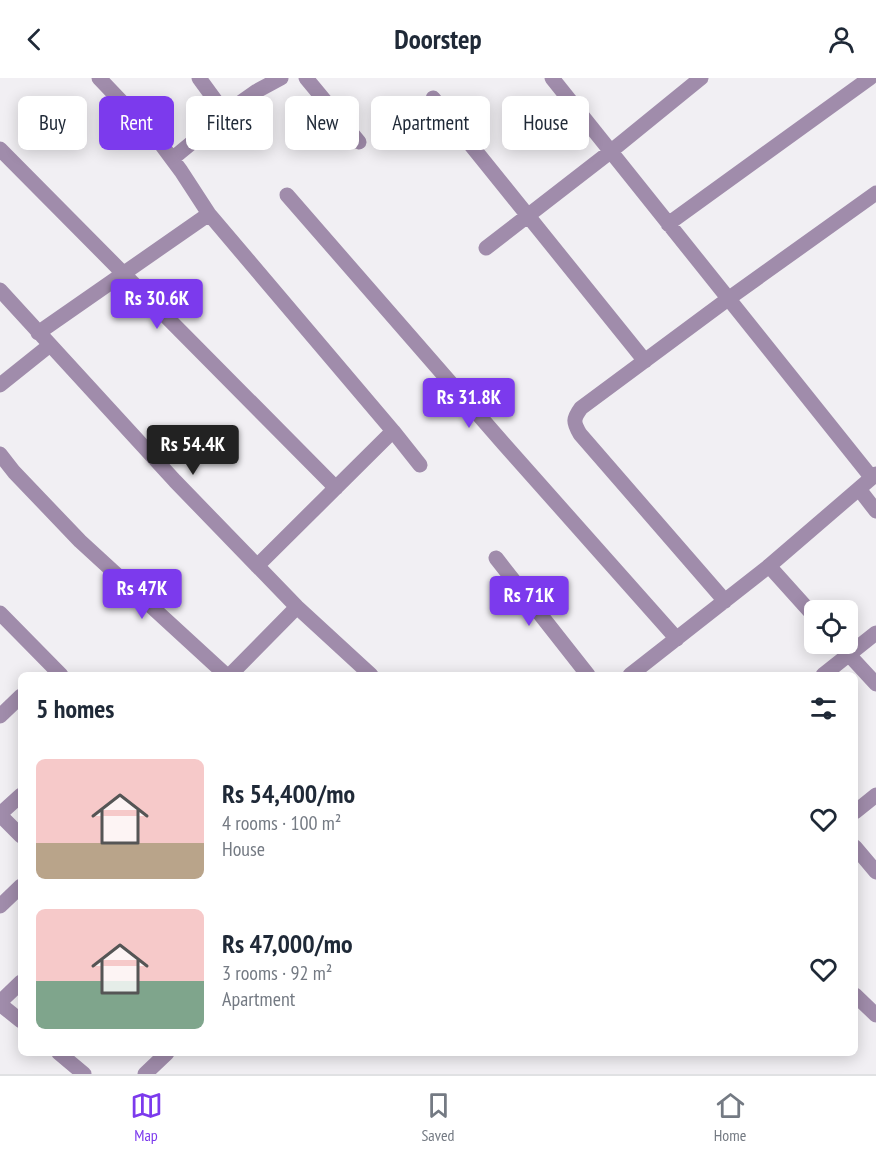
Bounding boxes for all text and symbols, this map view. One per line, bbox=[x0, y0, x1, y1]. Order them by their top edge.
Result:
text: Doorstep bbox=[394, 22, 482, 56]
icon: back bbox=[18, 23, 51, 56]
icon: person bbox=[825, 23, 858, 56]
chip: Buy bbox=[18, 96, 87, 150]
chip: Rent bbox=[99, 96, 174, 150]
chip: Filters bbox=[186, 96, 273, 150]
chip: New bbox=[285, 96, 359, 150]
chip: Apartment bbox=[371, 96, 490, 150]
chip: House bbox=[502, 96, 589, 150]
pin: Rs 30.6K bbox=[95, 279, 219, 330]
text: Rs 30.6K bbox=[125, 285, 189, 311]
pin: Rs 31.8K bbox=[407, 378, 531, 429]
text: Rs 31.8K bbox=[437, 384, 501, 410]
pin: Rs 54.4K bbox=[131, 425, 255, 476]
text: Rs 54.4K bbox=[161, 431, 225, 457]
pin: Rs 47K bbox=[93, 569, 191, 620]
text: Rs 47K bbox=[117, 575, 167, 601]
pin: Rs 71K bbox=[480, 576, 578, 627]
text: Rs 71K bbox=[504, 582, 554, 608]
map controls bbox=[804, 600, 858, 654]
button: locate bbox=[804, 600, 858, 654]
text: 5 homes bbox=[36, 692, 114, 725]
icon: filters bbox=[807, 692, 840, 725]
text: Rs 54,400/mo bbox=[222, 777, 355, 810]
icon: home bbox=[84, 783, 156, 855]
icon: heart bbox=[807, 803, 840, 836]
text: 4 rooms · 100 m² bbox=[222, 810, 341, 836]
text: House bbox=[222, 836, 265, 862]
text: Rs 47,000/mo bbox=[222, 927, 353, 960]
icon: home bbox=[84, 933, 156, 1005]
icon: heart bbox=[807, 953, 840, 986]
text: 3 rooms · 92 m² bbox=[222, 960, 332, 986]
text: Apartment bbox=[222, 986, 295, 1012]
tab: Map bbox=[130, 1089, 163, 1145]
tab: Saved bbox=[422, 1089, 455, 1145]
tab: Home bbox=[714, 1089, 747, 1145]

